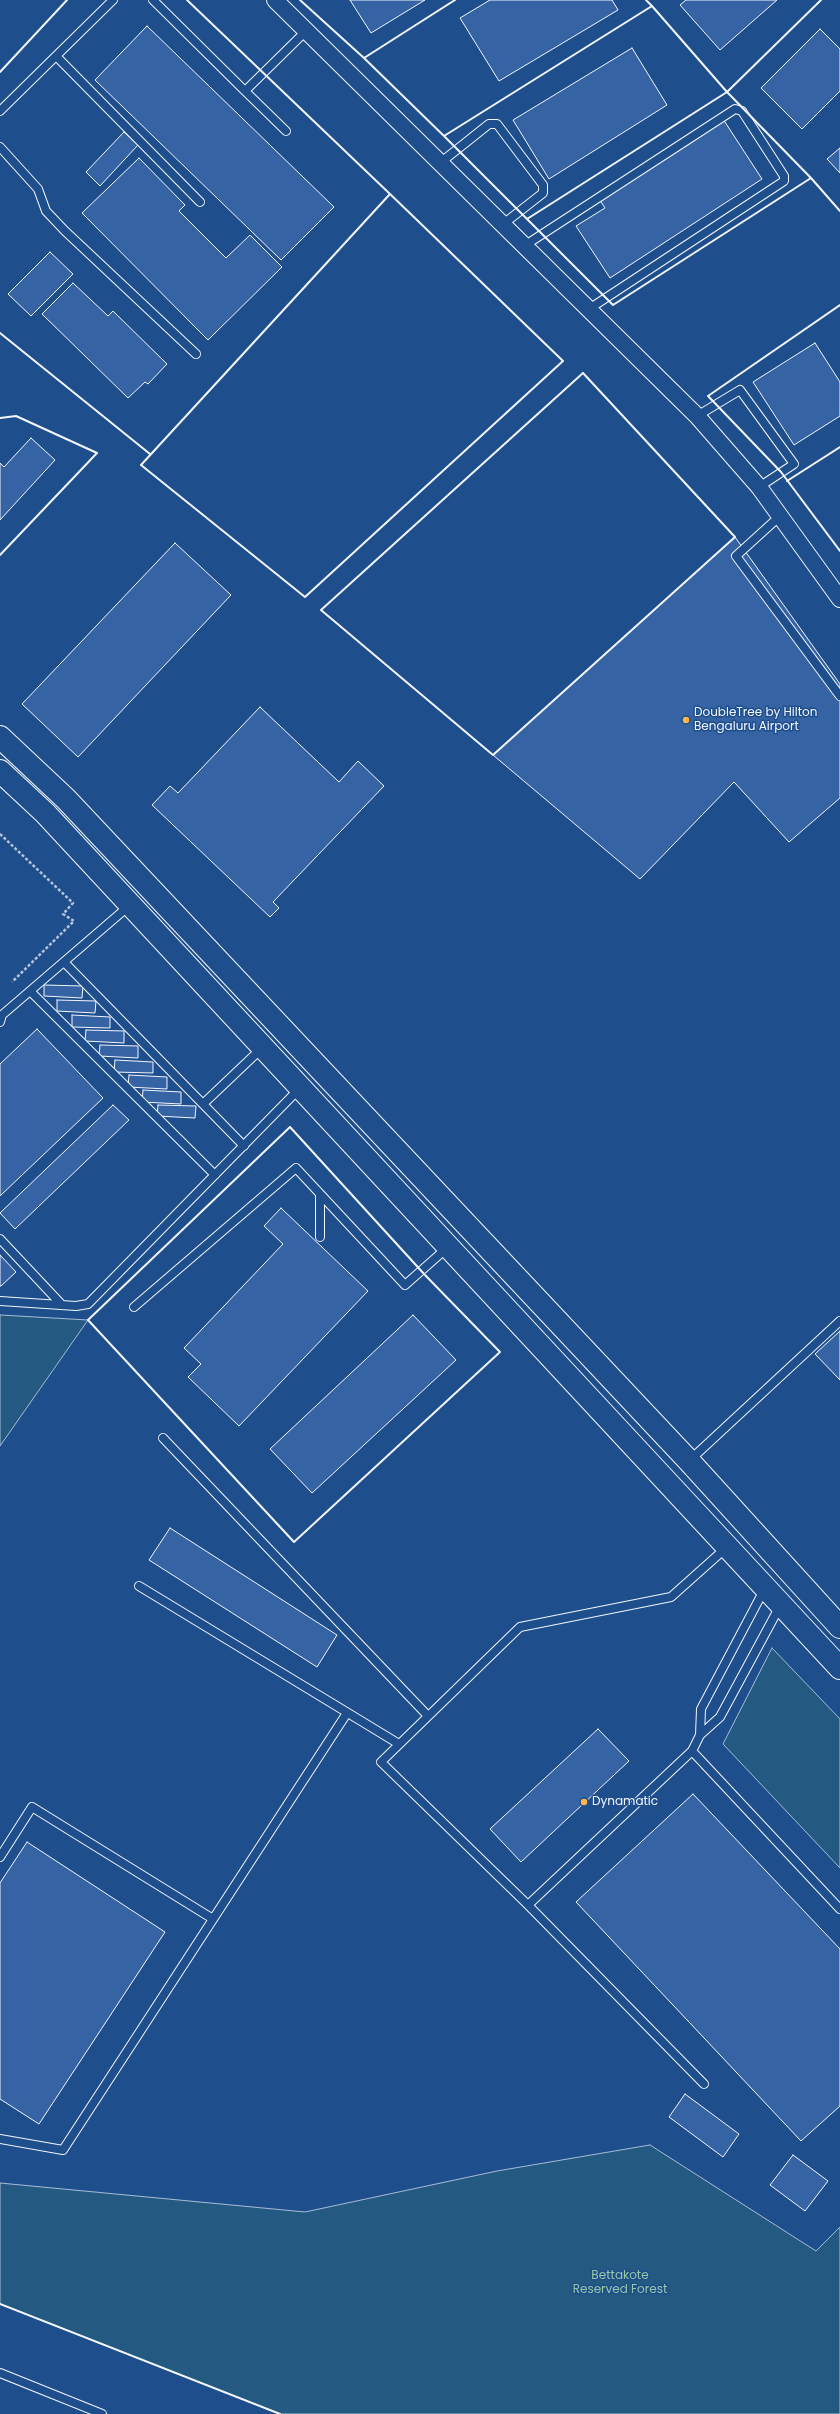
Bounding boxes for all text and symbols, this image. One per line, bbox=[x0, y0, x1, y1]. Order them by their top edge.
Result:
place label: DoubleTree by Hilton Bengaluru Airport bbox=[694, 706, 817, 734]
marker: DoubleTree by Hilton Bengaluru Airport bbox=[681, 715, 691, 725]
place label: Dynamatic bbox=[592, 1795, 658, 1809]
marker: Dynamatic bbox=[579, 1797, 589, 1807]
park label: Bettakote Reserved Forest bbox=[573, 2269, 667, 2297]

